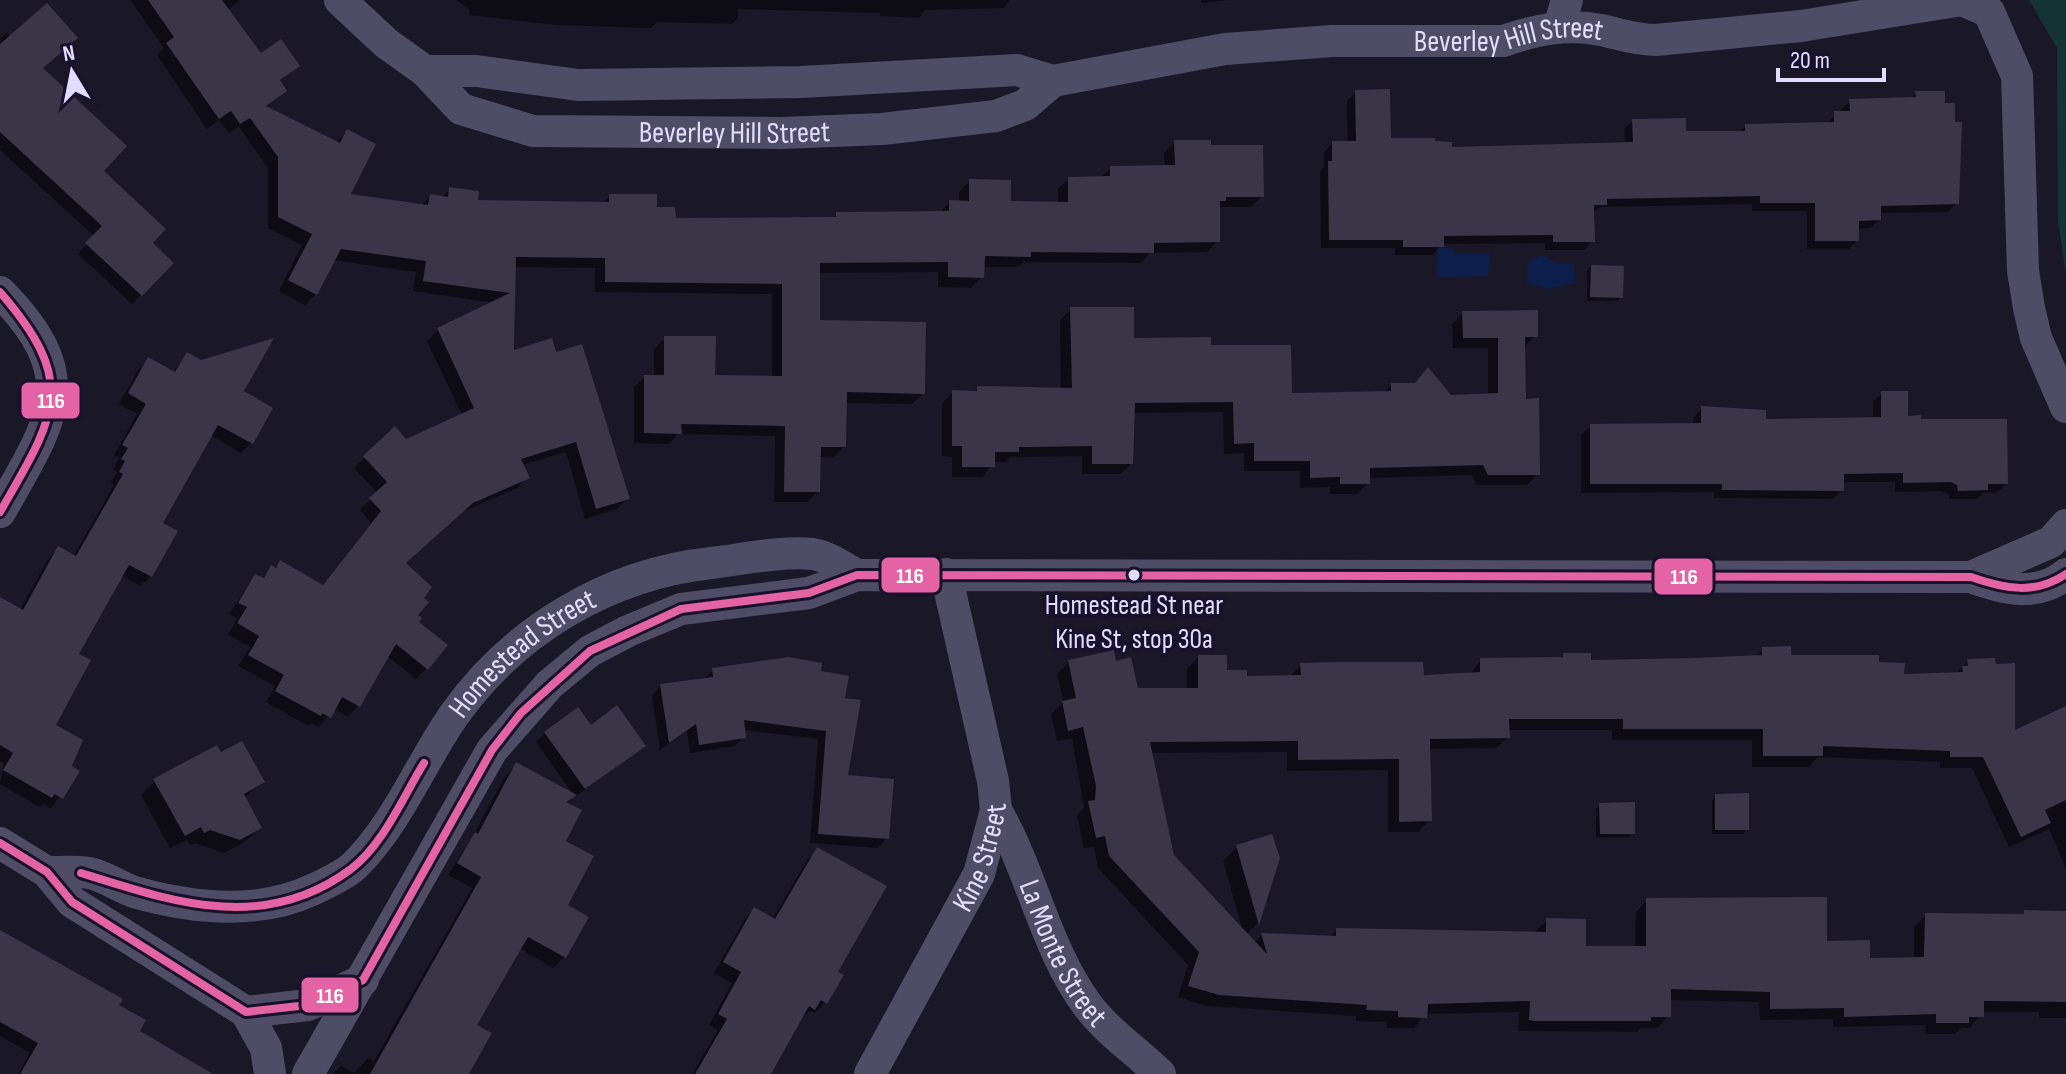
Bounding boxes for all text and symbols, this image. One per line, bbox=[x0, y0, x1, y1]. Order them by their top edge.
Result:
street label: Beverley Hill Street bbox=[1414, 10, 1606, 60]
north arrow bbox=[32, 32, 112, 112]
scale bar bbox=[1778, 32, 1884, 82]
text: N bbox=[61, 39, 77, 68]
text: 20 m bbox=[1790, 46, 1830, 75]
street label: Beverley Hill Street bbox=[639, 114, 831, 152]
line badge: 116 bbox=[20, 381, 81, 420]
text: 116 bbox=[37, 388, 65, 415]
line badge: 116 bbox=[880, 556, 941, 594]
line badge: 116 bbox=[1653, 557, 1714, 596]
text: 116 bbox=[896, 563, 924, 590]
text: 116 bbox=[1670, 564, 1698, 591]
marker: Homestead St near Kine St, stop 30a bbox=[1126, 567, 1142, 583]
street label: Homestead Street bbox=[441, 582, 602, 725]
place label: Homestead St near Kine St, stop 30a bbox=[1045, 589, 1223, 656]
street label: Kine Street bbox=[945, 802, 1015, 918]
street label: La Monte Street bbox=[1011, 875, 1114, 1035]
line badge: 116 bbox=[300, 976, 360, 1014]
text: 116 bbox=[316, 983, 344, 1010]

